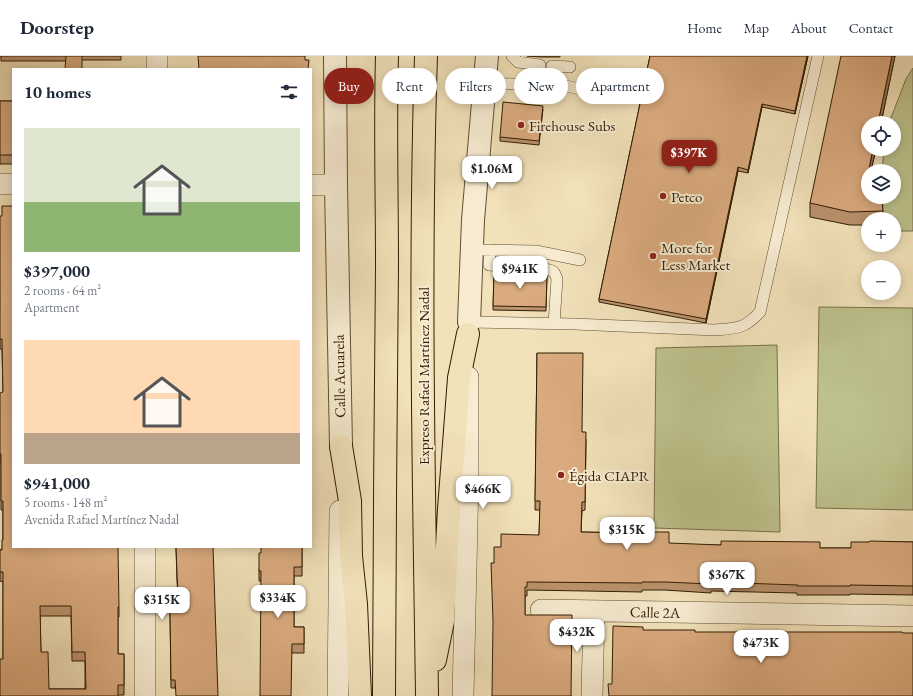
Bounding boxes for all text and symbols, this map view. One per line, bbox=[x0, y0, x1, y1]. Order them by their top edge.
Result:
text: Doorstep bbox=[20, 15, 94, 40]
text: Home bbox=[687, 19, 722, 37]
text: Map bbox=[744, 19, 769, 37]
text: About bbox=[791, 19, 827, 37]
text: Contact bbox=[849, 19, 893, 37]
chip: Buy bbox=[324, 68, 374, 104]
chip: Rent bbox=[382, 68, 437, 104]
chip: Filters bbox=[445, 68, 506, 104]
chip: New bbox=[514, 68, 568, 104]
chip: Apartment bbox=[576, 68, 664, 104]
text: 10 homes bbox=[24, 81, 91, 103]
icon: filters bbox=[278, 81, 300, 103]
place label: Firehouse Subs bbox=[529, 116, 616, 135]
map controls bbox=[861, 116, 901, 300]
button: locate bbox=[861, 116, 901, 156]
marker: Firehouse Subs bbox=[516, 120, 526, 130]
pin: $397K bbox=[661, 140, 717, 174]
text: $397K bbox=[671, 144, 707, 161]
icon: home bbox=[126, 154, 198, 226]
pin: $1.06M bbox=[459, 156, 525, 190]
text: $1.06M bbox=[471, 160, 513, 177]
button: layers bbox=[861, 164, 901, 204]
place label: Petco bbox=[671, 187, 702, 206]
marker: Petco bbox=[658, 191, 668, 201]
button: + bbox=[861, 212, 901, 252]
place label: More for Less Market bbox=[661, 238, 730, 274]
marker: More for Less Market bbox=[648, 251, 658, 261]
pin: $941K bbox=[492, 256, 548, 290]
text: $397,000 bbox=[24, 260, 90, 282]
text: $941K bbox=[502, 260, 538, 277]
button: − bbox=[861, 260, 901, 300]
text: 2 rooms · 64 m² bbox=[24, 282, 101, 299]
street label: Expreso Rafael Martínez Nadal bbox=[414, 286, 433, 465]
text: Apartment bbox=[24, 299, 79, 316]
street label: Calle Acuarela bbox=[329, 334, 349, 418]
icon: home bbox=[126, 366, 198, 438]
place label: Égida CIAPR bbox=[569, 466, 650, 485]
marker: Égida CIAPR bbox=[556, 470, 566, 480]
text: $941,000 bbox=[24, 472, 90, 494]
pin: $466K bbox=[455, 476, 511, 510]
text: $466K bbox=[465, 480, 501, 497]
text: 5 rooms · 148 m² bbox=[24, 494, 108, 511]
text: Avenida Rafael Martínez Nadal bbox=[24, 511, 179, 528]
pin: $315K bbox=[599, 517, 655, 551]
text: $315K bbox=[609, 521, 645, 538]
pin: $367K bbox=[699, 562, 755, 596]
text: $367K bbox=[709, 566, 745, 583]
pin: $334K bbox=[250, 585, 306, 619]
pin: $315K bbox=[134, 587, 190, 621]
text: $334K bbox=[260, 589, 296, 606]
text: $315K bbox=[144, 591, 180, 608]
street label: Calle 2A bbox=[630, 602, 681, 622]
pin: $432K bbox=[549, 619, 605, 653]
text: $432K bbox=[559, 623, 595, 640]
pin: $473K bbox=[733, 630, 789, 664]
text: $473K bbox=[743, 634, 779, 651]

